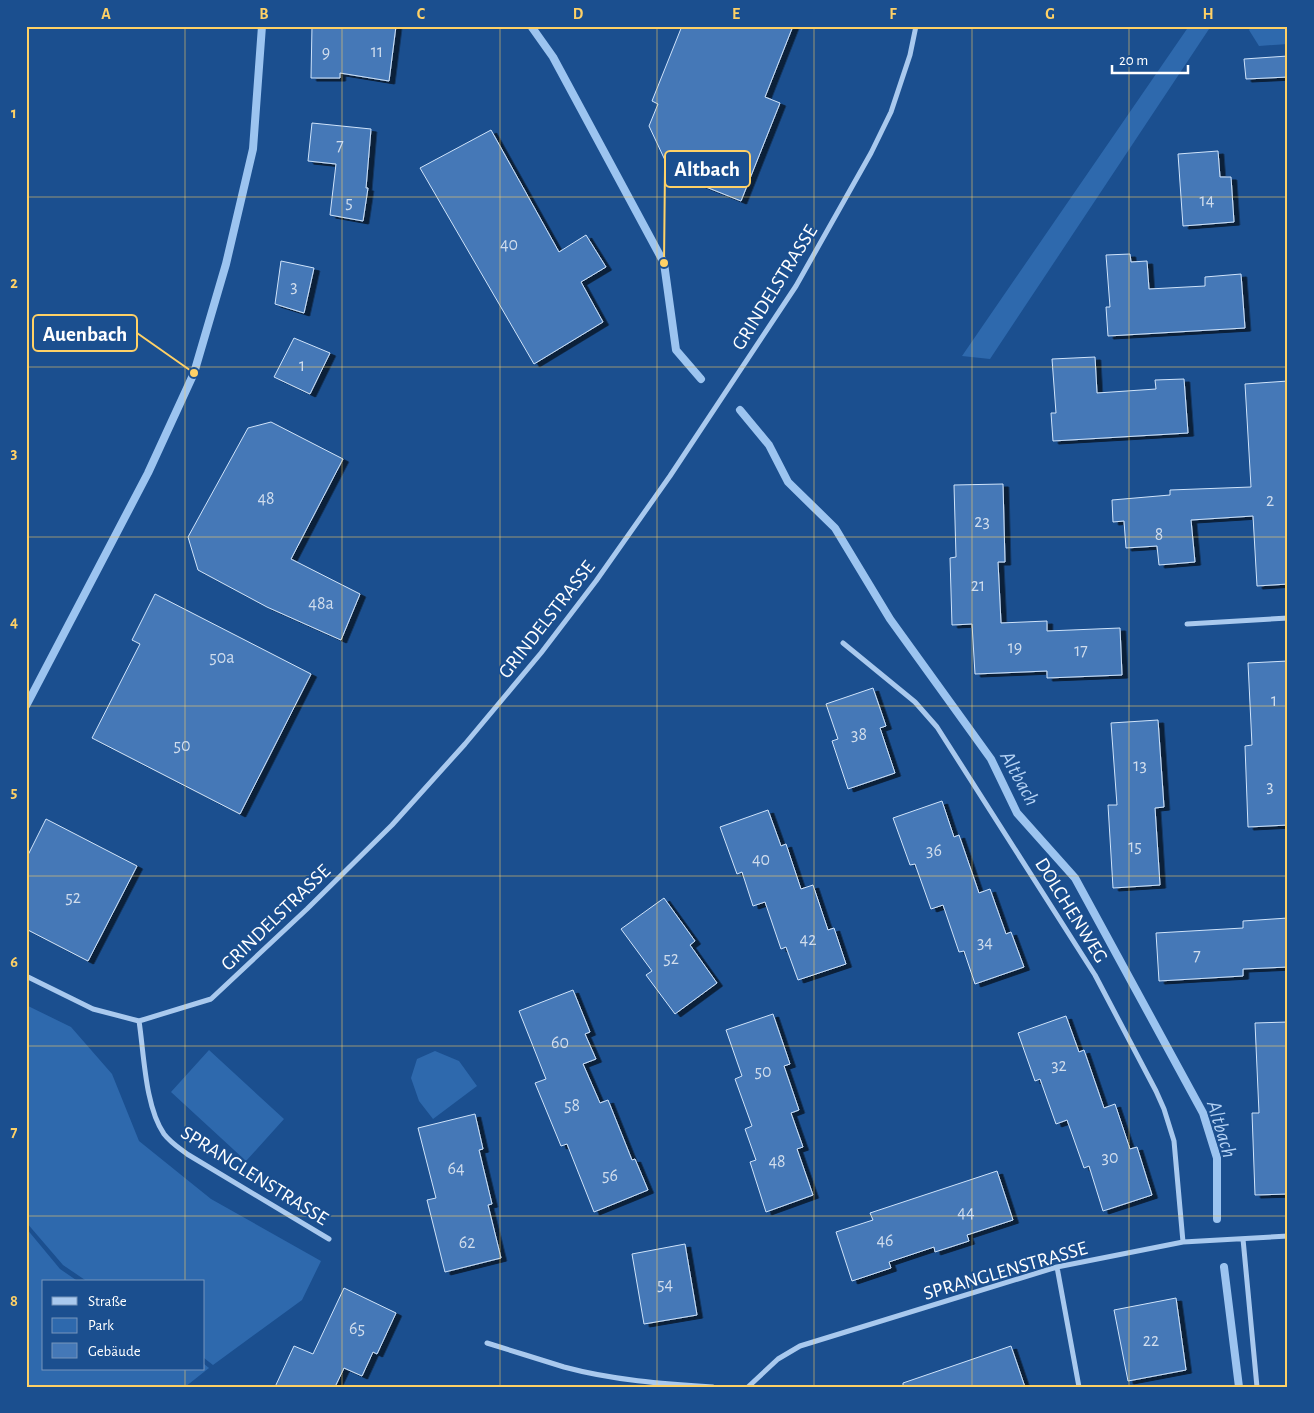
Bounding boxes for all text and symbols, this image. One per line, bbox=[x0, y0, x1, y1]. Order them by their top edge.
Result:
text: A bbox=[101, 6, 111, 22]
text: B bbox=[259, 6, 269, 22]
text: C bbox=[417, 6, 426, 22]
text: D bbox=[573, 6, 584, 22]
text: E bbox=[732, 6, 740, 22]
text: F bbox=[889, 6, 897, 22]
text: G bbox=[1045, 6, 1055, 22]
text: H bbox=[1202, 6, 1214, 22]
scale bar bbox=[1112, 42, 1188, 74]
house number: 11 bbox=[371, 43, 383, 61]
house number: 9 bbox=[322, 44, 330, 62]
text: 20 m bbox=[1119, 53, 1148, 68]
text: 1 bbox=[11, 105, 17, 121]
house number: 7 bbox=[336, 137, 344, 155]
callout: Altbach bbox=[665, 151, 750, 187]
text: Altbach bbox=[674, 159, 740, 180]
house number: 14 bbox=[1200, 192, 1215, 210]
house number: 5 bbox=[345, 194, 353, 212]
street label: GRINDELSTRASSE bbox=[728, 221, 821, 354]
house number: 40 bbox=[500, 236, 518, 254]
text: 2 bbox=[10, 275, 18, 291]
house number: 3 bbox=[290, 278, 298, 296]
callout: Auenbach bbox=[33, 315, 137, 351]
text: Auenbach bbox=[43, 324, 127, 345]
house number: 1 bbox=[299, 357, 305, 375]
text: 3 bbox=[11, 445, 18, 461]
house number: 48 bbox=[257, 490, 275, 508]
house number: 2 bbox=[1266, 492, 1274, 510]
house number: 23 bbox=[974, 513, 990, 531]
house number: 8 bbox=[1155, 526, 1163, 544]
street label: GRINDELSTRASSE bbox=[495, 557, 599, 682]
house number: 21 bbox=[971, 577, 985, 595]
house number: 48a bbox=[308, 595, 334, 613]
text: 4 bbox=[10, 614, 18, 630]
house number: 19 bbox=[1008, 639, 1022, 657]
house number: 17 bbox=[1074, 642, 1088, 660]
house number: 50a bbox=[209, 649, 235, 667]
house number: 1 bbox=[1271, 692, 1277, 710]
house number: 38 bbox=[851, 726, 867, 744]
house number: 50 bbox=[173, 737, 191, 755]
water label: Altbach bbox=[996, 747, 1043, 809]
house number: 13 bbox=[1133, 757, 1147, 775]
house number: 3 bbox=[1266, 778, 1274, 796]
text: 5 bbox=[11, 784, 18, 800]
house number: 15 bbox=[1128, 838, 1142, 856]
house number: 36 bbox=[926, 842, 942, 860]
house number: 40 bbox=[752, 851, 770, 869]
street label: DOLCHENWEG bbox=[1031, 855, 1111, 966]
street label: GRINDELSTRASSE bbox=[217, 861, 334, 975]
house number: 52 bbox=[65, 889, 81, 907]
house number: 42 bbox=[800, 931, 816, 949]
house number: 34 bbox=[977, 934, 993, 952]
house number: 7 bbox=[1193, 947, 1201, 965]
house number: 52 bbox=[663, 950, 679, 968]
text: 6 bbox=[10, 954, 18, 970]
house number: 60 bbox=[551, 1034, 569, 1052]
house number: 32 bbox=[1051, 1057, 1067, 1075]
house number: 50 bbox=[754, 1063, 772, 1081]
house number: 58 bbox=[564, 1097, 580, 1115]
water label: Altbach bbox=[1203, 1097, 1240, 1160]
street label: SPRANGLENSTRASSE bbox=[177, 1122, 332, 1229]
text: 7 bbox=[11, 1124, 18, 1140]
house number: 30 bbox=[1102, 1149, 1118, 1167]
house number: 48 bbox=[768, 1153, 786, 1171]
house number: 64 bbox=[447, 1160, 465, 1178]
house number: 56 bbox=[602, 1167, 618, 1185]
house number: 44 bbox=[957, 1204, 975, 1222]
house number: 46 bbox=[876, 1232, 894, 1250]
house number: 62 bbox=[459, 1234, 475, 1252]
street label: SPRANGLENSTRASSE bbox=[921, 1238, 1090, 1304]
house number: 54 bbox=[657, 1276, 673, 1294]
legend bbox=[42, 1280, 205, 1370]
text: 8 bbox=[10, 1293, 18, 1309]
text: Straße bbox=[88, 1294, 127, 1309]
text: Park bbox=[88, 1318, 114, 1333]
house number: 65 bbox=[349, 1320, 365, 1338]
house number: 22 bbox=[1143, 1332, 1159, 1350]
text: Gebäude bbox=[88, 1344, 141, 1359]

